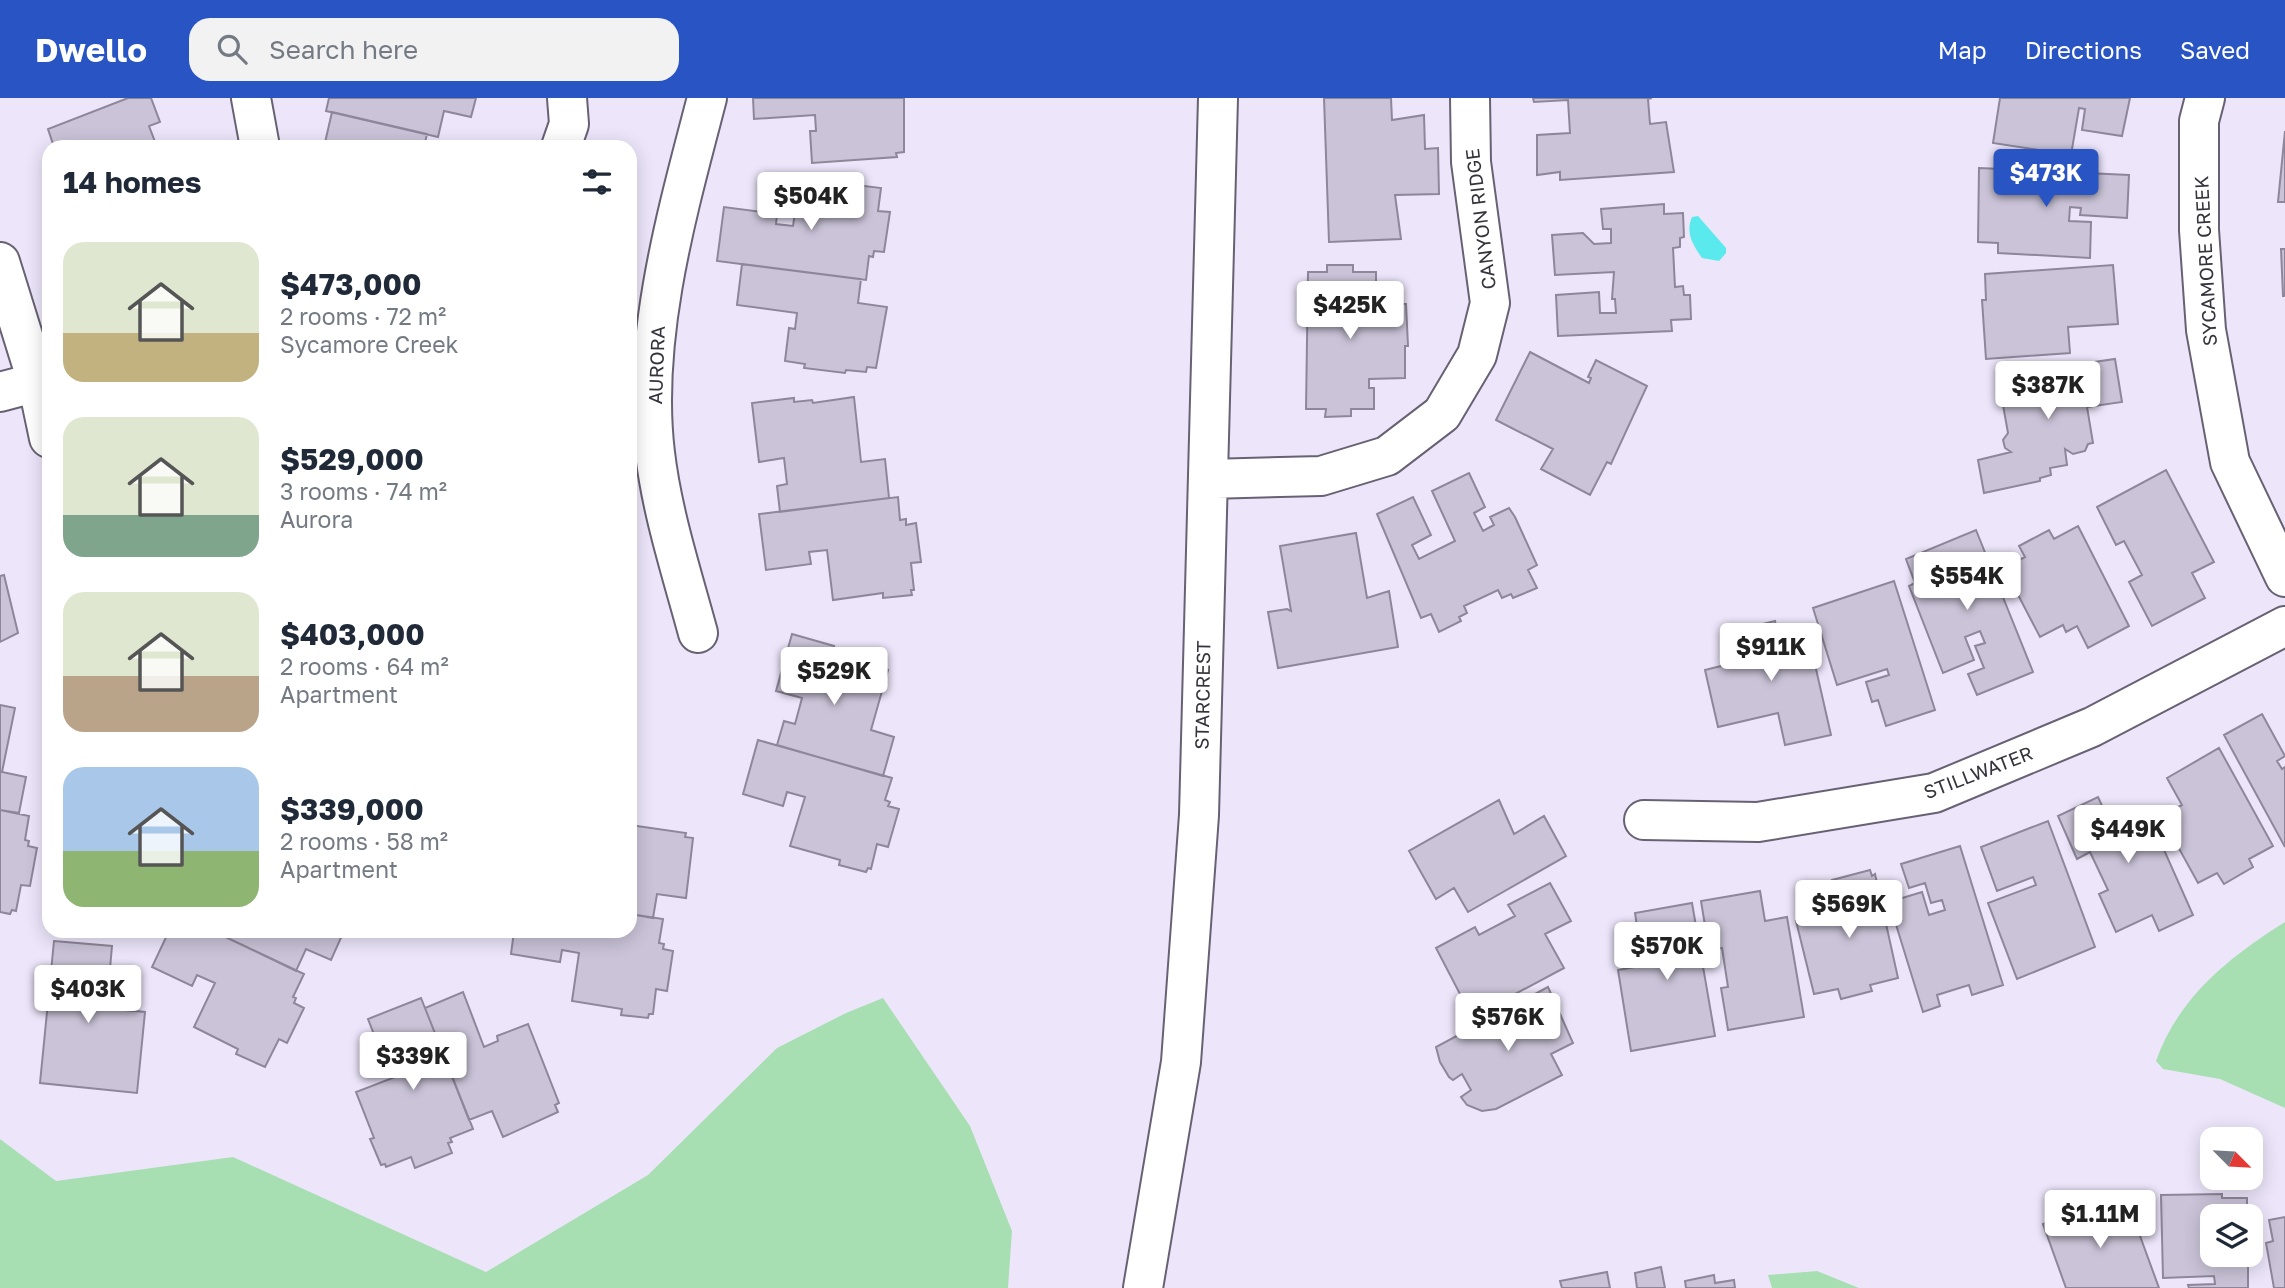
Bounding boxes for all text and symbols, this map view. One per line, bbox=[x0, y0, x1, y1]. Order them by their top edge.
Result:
search box bbox=[189, 18, 679, 81]
text: Dwello bbox=[35, 30, 147, 69]
icon: search bbox=[213, 30, 251, 68]
text: Search here bbox=[269, 34, 418, 65]
text: Map bbox=[1938, 35, 1987, 64]
text: Directions bbox=[2025, 35, 2142, 64]
text: Saved bbox=[2180, 35, 2250, 64]
street label: CANYON RIDGE bbox=[1460, 147, 1500, 291]
pin: $473K bbox=[1997, 150, 2095, 209]
text: $473K bbox=[2009, 158, 2083, 186]
icon: filters bbox=[578, 163, 616, 201]
text: 14 homes bbox=[63, 164, 202, 200]
pin: $504K bbox=[762, 172, 860, 232]
street label: SYCAMORE CREEK bbox=[2189, 175, 2221, 347]
text: $504K bbox=[773, 181, 849, 209]
text: $473,000 bbox=[280, 266, 422, 302]
icon: home bbox=[119, 270, 203, 354]
pin: $425K bbox=[1301, 282, 1399, 341]
text: $425K bbox=[1313, 290, 1387, 318]
text: 2 rooms · 72 m² bbox=[280, 302, 446, 330]
street label: AURORA bbox=[643, 325, 669, 405]
text: Sycamore Creek bbox=[280, 330, 458, 358]
pin: $387K bbox=[1999, 362, 2097, 421]
text: $387K bbox=[2011, 370, 2085, 398]
text: $529,000 bbox=[280, 441, 424, 477]
icon: home bbox=[119, 445, 203, 529]
text: 3 rooms · 74 m² bbox=[280, 477, 447, 505]
text: Aurora bbox=[280, 505, 353, 533]
pin: $554K bbox=[1918, 552, 2016, 612]
text: $554K bbox=[1930, 561, 2004, 589]
text: $403,000 bbox=[280, 616, 425, 652]
icon: home bbox=[119, 620, 203, 704]
pin: $911K bbox=[1722, 624, 1820, 683]
text: $911K bbox=[1736, 632, 1806, 660]
street label: STARCREST bbox=[1190, 640, 1214, 750]
pin: $529K bbox=[785, 648, 883, 707]
text: 2 rooms · 64 m² bbox=[280, 652, 449, 680]
text: $529K bbox=[797, 656, 871, 684]
text: Apartment bbox=[280, 680, 398, 708]
street label: STILLWATER bbox=[1920, 741, 2036, 803]
text: $339,000 bbox=[280, 791, 424, 827]
icon: home bbox=[119, 795, 203, 879]
pin: $449K bbox=[2079, 806, 2177, 865]
text: $449K bbox=[2090, 814, 2166, 842]
text: 2 rooms · 58 m² bbox=[280, 827, 448, 855]
text: Apartment bbox=[280, 855, 398, 883]
pin: $569K bbox=[1800, 880, 1898, 940]
text: $569K bbox=[1811, 889, 1887, 917]
pin: $570K bbox=[1618, 922, 1716, 982]
text: $570K bbox=[1630, 931, 1704, 959]
pin: $403K bbox=[39, 965, 137, 1025]
text: $403K bbox=[50, 974, 126, 1002]
pin: $576K bbox=[1459, 993, 1557, 1053]
text: $576K bbox=[1471, 1002, 1545, 1030]
pin: $339K bbox=[364, 1032, 462, 1092]
text: $339K bbox=[376, 1041, 450, 1069]
north arrow bbox=[2200, 1127, 2263, 1190]
map controls bbox=[2200, 1127, 2263, 1267]
pin: $1.11M bbox=[2043, 1190, 2157, 1250]
text: $1.11M bbox=[2061, 1199, 2139, 1227]
button: layers bbox=[2200, 1204, 2263, 1267]

